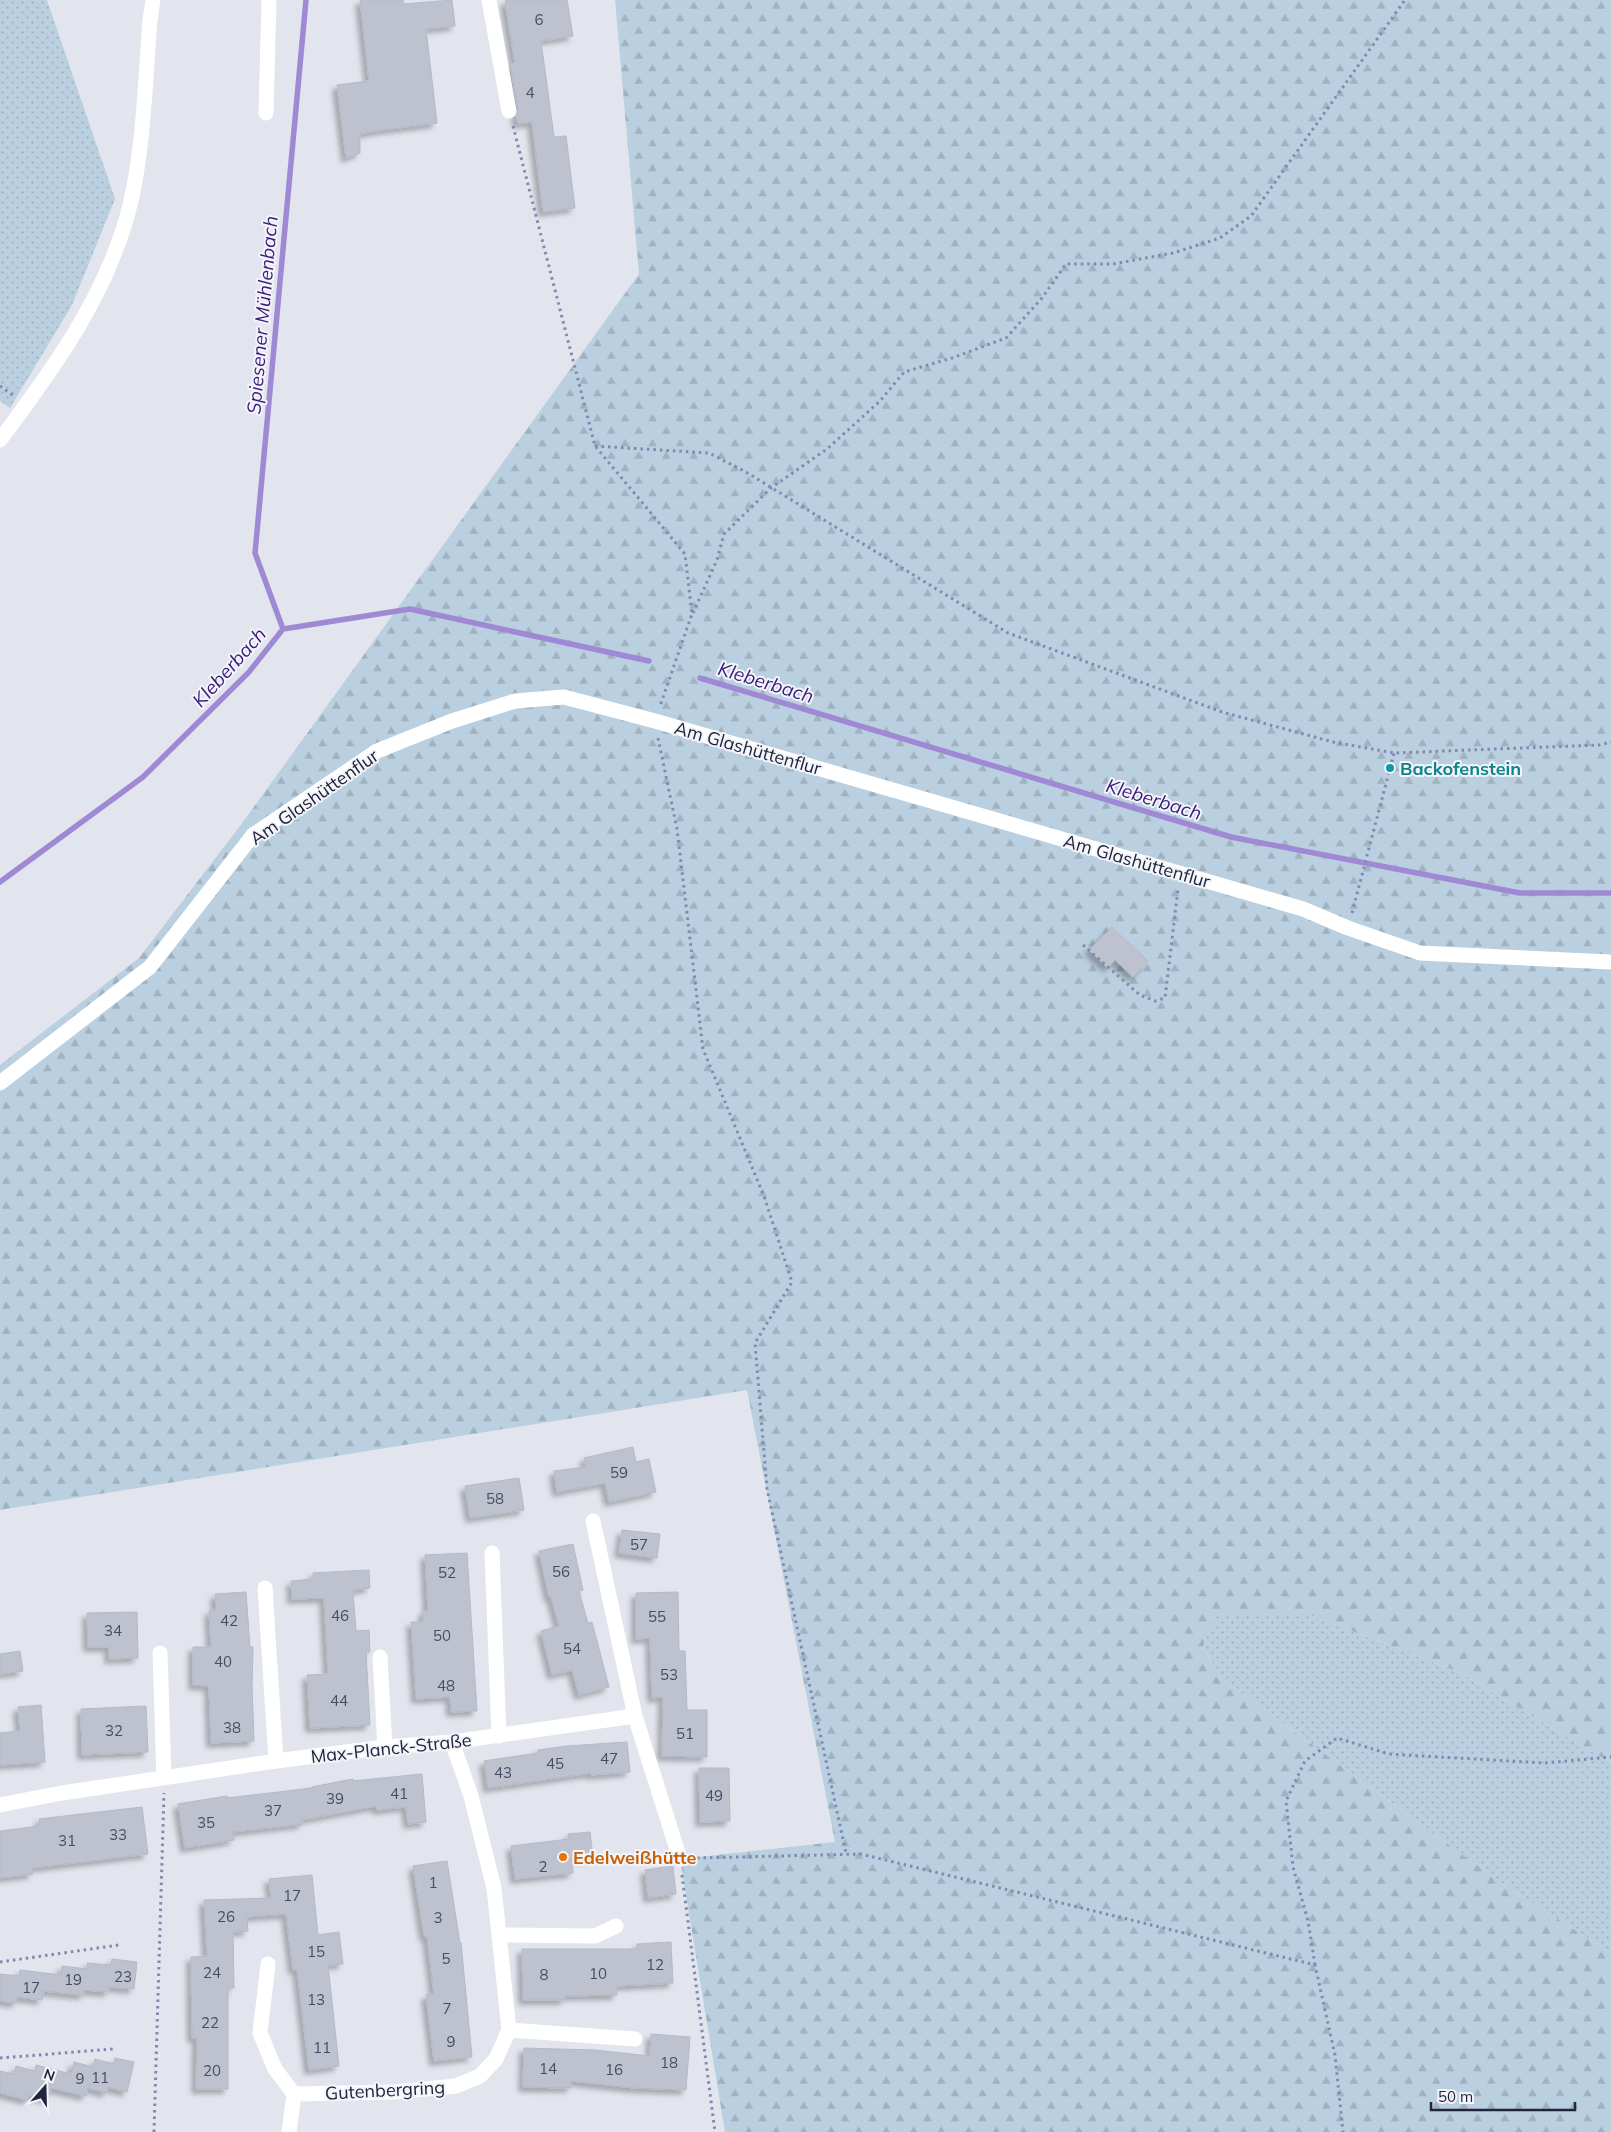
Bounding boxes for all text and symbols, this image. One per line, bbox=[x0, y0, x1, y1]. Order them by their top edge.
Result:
house number: 6 bbox=[534, 10, 544, 29]
house number: 4 bbox=[525, 83, 535, 102]
water label: Spiesener Mühlenbach bbox=[241, 215, 283, 415]
water label: Kleberbach bbox=[187, 622, 271, 712]
water label: Kleberbach bbox=[715, 656, 817, 708]
street label: Am Glashüttenflur bbox=[672, 716, 825, 780]
street label: Am Glashüttenflur bbox=[245, 744, 383, 850]
place label: Backofenstein bbox=[1400, 757, 1521, 780]
marker: Backofenstein bbox=[1384, 762, 1396, 774]
water label: Kleberbach bbox=[1103, 773, 1205, 825]
street label: Am Glashüttenflur bbox=[1061, 829, 1214, 893]
house number: 59 bbox=[610, 1463, 628, 1482]
house number: 58 bbox=[486, 1489, 504, 1508]
house number: 57 bbox=[630, 1535, 648, 1554]
house number: 56 bbox=[552, 1562, 570, 1581]
house number: 52 bbox=[438, 1563, 456, 1582]
house number: 46 bbox=[331, 1606, 349, 1625]
house number: 55 bbox=[648, 1607, 666, 1626]
house number: 42 bbox=[220, 1611, 238, 1630]
house number: 34 bbox=[104, 1621, 122, 1640]
house number: 50 bbox=[433, 1626, 451, 1645]
house number: 54 bbox=[563, 1639, 581, 1658]
house number: 40 bbox=[214, 1652, 232, 1671]
house number: 53 bbox=[660, 1665, 678, 1684]
house number: 48 bbox=[437, 1676, 455, 1695]
house number: 44 bbox=[330, 1691, 348, 1710]
house number: 38 bbox=[223, 1718, 241, 1737]
house number: 32 bbox=[105, 1721, 123, 1740]
house number: 51 bbox=[676, 1724, 694, 1743]
street label: Max-Planck-Straße bbox=[310, 1728, 472, 1768]
house number: 47 bbox=[600, 1749, 618, 1768]
house number: 45 bbox=[546, 1754, 564, 1773]
house number: 43 bbox=[494, 1763, 512, 1782]
house number: 41 bbox=[390, 1784, 408, 1803]
house number: 49 bbox=[705, 1786, 723, 1805]
house number: 39 bbox=[326, 1789, 344, 1808]
house number: 37 bbox=[264, 1801, 282, 1820]
house number: 35 bbox=[197, 1813, 215, 1832]
house number: 33 bbox=[109, 1825, 127, 1844]
house number: 31 bbox=[58, 1831, 76, 1850]
place label: Edelweißhütte bbox=[573, 1846, 696, 1869]
marker: Edelweißhütte bbox=[557, 1851, 569, 1863]
house number: 2 bbox=[538, 1857, 548, 1876]
house number: 1 bbox=[428, 1873, 438, 1892]
house number: 17 bbox=[283, 1886, 301, 1905]
house number: 26 bbox=[217, 1907, 235, 1926]
house number: 3 bbox=[433, 1908, 443, 1927]
house number: 15 bbox=[307, 1942, 325, 1961]
house number: 5 bbox=[441, 1949, 451, 1968]
house number: 12 bbox=[646, 1955, 664, 1974]
house number: 24 bbox=[203, 1963, 221, 1982]
house number: 10 bbox=[589, 1964, 607, 1983]
house number: 8 bbox=[539, 1965, 549, 1984]
house number: 23 bbox=[114, 1967, 132, 1986]
house number: 19 bbox=[64, 1970, 82, 1989]
house number: 17 bbox=[22, 1978, 40, 1997]
house number: 13 bbox=[307, 1990, 325, 2009]
house number: 7 bbox=[442, 1999, 452, 2018]
house number: 22 bbox=[201, 2013, 219, 2032]
house number: 9 bbox=[446, 2032, 456, 2051]
house number: 11 bbox=[313, 2038, 331, 2057]
house number: 18 bbox=[660, 2053, 678, 2072]
house number: 14 bbox=[539, 2059, 557, 2078]
house number: 16 bbox=[605, 2060, 623, 2079]
house number: 20 bbox=[203, 2061, 221, 2080]
north arrow bbox=[20, 2062, 70, 2112]
text: N bbox=[41, 2065, 57, 2085]
house number: 11 bbox=[91, 2068, 109, 2087]
house number: 9 bbox=[75, 2069, 85, 2088]
street label: Gutenbergring bbox=[324, 2075, 446, 2105]
scale bar bbox=[1431, 2080, 1575, 2112]
text: 50 m bbox=[1438, 2087, 1473, 2106]

